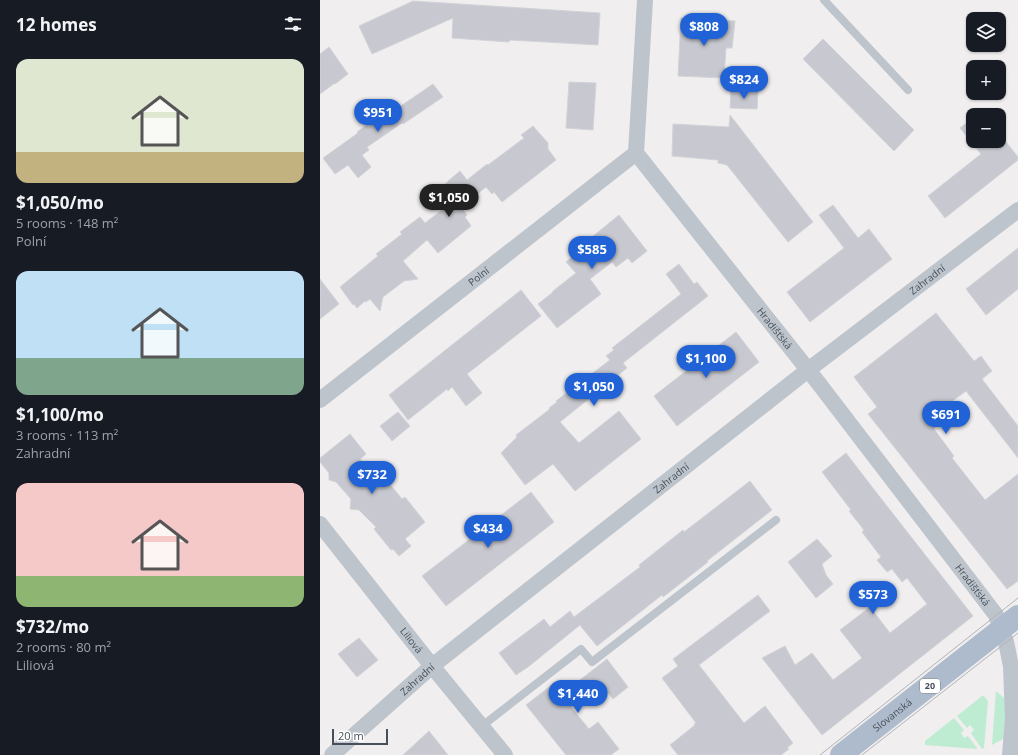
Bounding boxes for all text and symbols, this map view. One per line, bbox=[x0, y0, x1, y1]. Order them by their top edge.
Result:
map controls bbox=[966, 12, 1006, 148]
button: layers bbox=[966, 12, 1006, 52]
text: 12 homes bbox=[16, 13, 97, 36]
icon: filters bbox=[282, 13, 304, 35]
pin: $808 bbox=[680, 13, 728, 47]
text: $808 bbox=[689, 17, 719, 35]
button: + bbox=[966, 60, 1006, 100]
pin: $824 bbox=[720, 66, 768, 100]
text: $824 bbox=[729, 70, 759, 88]
icon: home bbox=[124, 85, 196, 157]
pin: $951 bbox=[354, 99, 402, 133]
text: $951 bbox=[363, 103, 393, 121]
button: − bbox=[966, 108, 1006, 148]
pin: $1,050 bbox=[416, 184, 482, 218]
text: $1,050 bbox=[429, 188, 469, 206]
text: $1,050/mo bbox=[16, 191, 104, 214]
text: 5 rooms · 148 m² bbox=[16, 214, 118, 232]
text: Polní bbox=[16, 232, 46, 250]
pin: $585 bbox=[568, 236, 616, 270]
text: $585 bbox=[577, 240, 607, 258]
street label: Zahradní bbox=[906, 261, 948, 298]
street label: Polní bbox=[465, 263, 492, 289]
icon: home bbox=[124, 297, 196, 369]
street label: Hradišťská bbox=[754, 305, 796, 352]
pin: $1,100 bbox=[673, 345, 739, 379]
text: $1,100 bbox=[686, 349, 726, 367]
pin: $1,050 bbox=[561, 373, 627, 407]
text: $1,050 bbox=[574, 377, 614, 395]
pin: $691 bbox=[922, 401, 970, 435]
text: $1,100/mo bbox=[16, 403, 104, 426]
text: $691 bbox=[931, 405, 961, 423]
text: 3 rooms · 113 m² bbox=[16, 426, 118, 444]
text: Zahradní bbox=[16, 444, 70, 462]
street label: Zahradní bbox=[650, 459, 692, 496]
pin: $732 bbox=[348, 461, 396, 495]
text: $732 bbox=[357, 465, 387, 483]
icon: home bbox=[124, 509, 196, 581]
pin: $434 bbox=[464, 515, 512, 549]
text: $434 bbox=[473, 519, 503, 537]
street label: Hradišťská bbox=[952, 561, 994, 609]
pin: $573 bbox=[849, 581, 897, 615]
text: $573 bbox=[858, 585, 888, 603]
text: $732/mo bbox=[16, 615, 89, 638]
street label: Liliová bbox=[397, 624, 426, 656]
text: 2 rooms · 80 m² bbox=[16, 638, 111, 656]
text: Liliová bbox=[16, 656, 54, 674]
street label: Zahradní bbox=[397, 660, 438, 698]
road number: 20 bbox=[920, 679, 940, 693]
pin: $1,440 bbox=[545, 680, 611, 714]
text: $1,440 bbox=[558, 684, 598, 702]
street label: Slovanská bbox=[870, 695, 915, 735]
scale bar bbox=[332, 727, 388, 746]
text: 20 m bbox=[338, 728, 364, 743]

